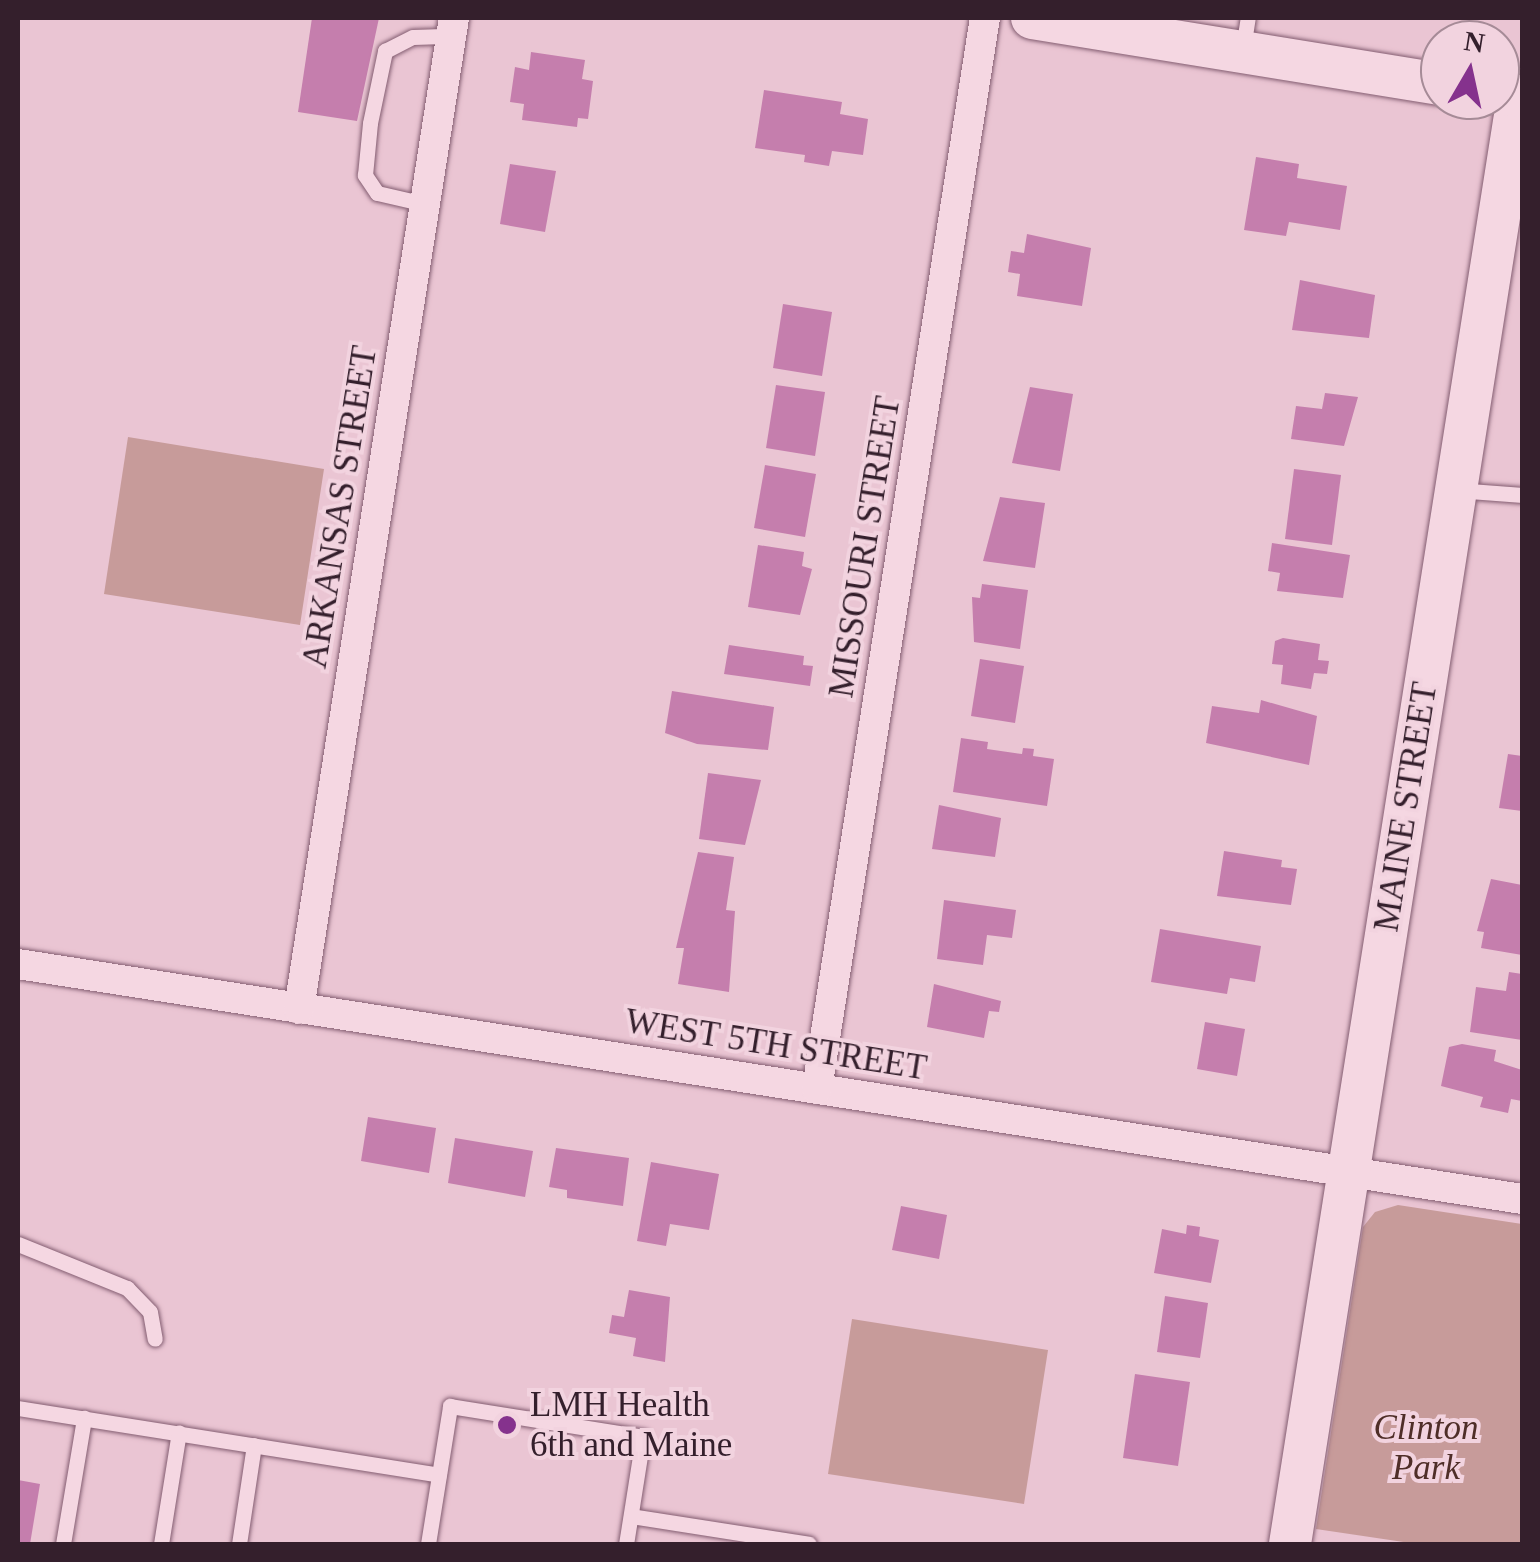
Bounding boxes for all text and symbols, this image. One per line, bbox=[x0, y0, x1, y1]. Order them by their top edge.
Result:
north arrow bbox=[1420, 20, 1520, 120]
text: N bbox=[1462, 25, 1487, 59]
street label: ARKANSAS STREET bbox=[294, 343, 386, 671]
street label: MISSOURI STREET bbox=[820, 393, 910, 701]
street label: MAINE STREET bbox=[1366, 679, 1446, 935]
street label: WEST 5TH STREET bbox=[622, 1000, 930, 1090]
place label: LMH Health 6th and Maine bbox=[530, 1384, 732, 1466]
park label: Clinton Park bbox=[1373, 1407, 1479, 1489]
marker: LMH Health 6th and Maine bbox=[494, 1412, 520, 1438]

